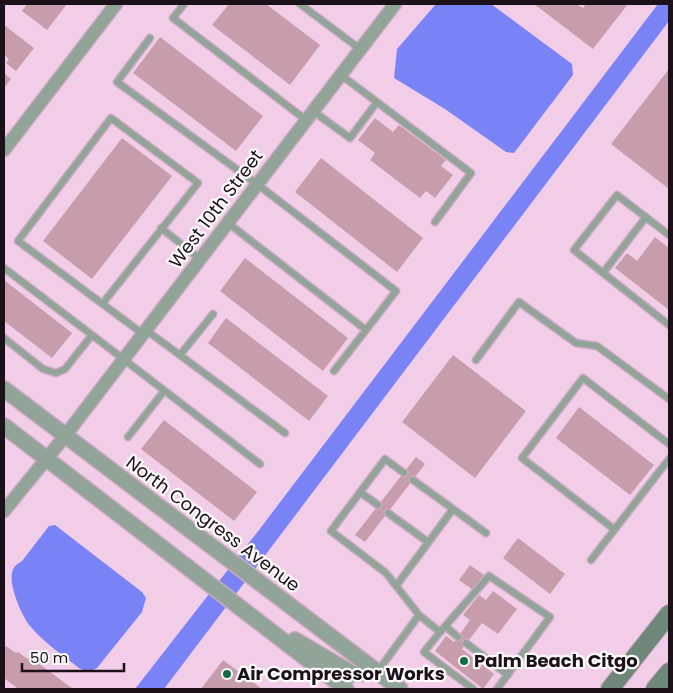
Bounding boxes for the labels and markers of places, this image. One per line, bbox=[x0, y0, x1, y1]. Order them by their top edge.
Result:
place label: Palm Beach Citgo bbox=[474, 648, 638, 673]
marker: Palm Beach Citgo bbox=[458, 655, 470, 667]
place label: Air Compressor Works bbox=[237, 661, 445, 686]
marker: Air Compressor Works bbox=[221, 668, 233, 680]

